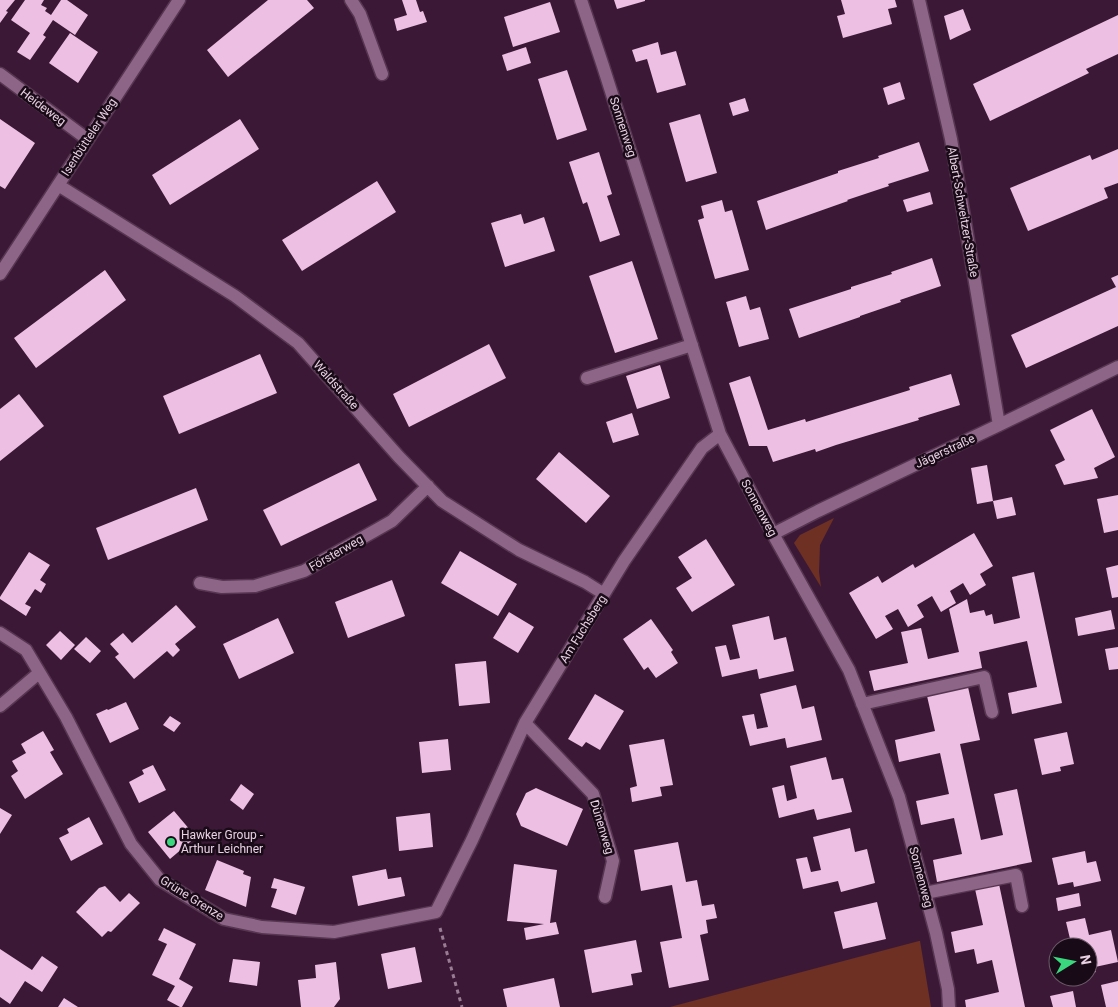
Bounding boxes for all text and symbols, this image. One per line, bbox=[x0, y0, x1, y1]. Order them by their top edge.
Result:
street label: Heideweg bbox=[18, 85, 68, 129]
street label: Isenbütteler Weg bbox=[59, 95, 119, 179]
street label: Sonnenweg bbox=[607, 95, 639, 159]
street label: Albert-Schweitzer-Straße bbox=[945, 146, 981, 278]
street label: Waldstraße bbox=[311, 358, 361, 412]
street label: Jägerstraße bbox=[913, 431, 977, 471]
street label: Sonnenweg bbox=[738, 477, 780, 539]
street label: Försterweg bbox=[306, 532, 366, 574]
street label: Am Fuchsberg bbox=[557, 593, 609, 665]
street label: Dünenweg bbox=[587, 798, 617, 856]
place label: Hawker Group - Arthur Leichner bbox=[181, 828, 264, 856]
marker: Hawker Group - Arthur Leichner bbox=[165, 836, 177, 848]
street label: Sonnenweg bbox=[906, 845, 936, 909]
street label: Grüne Grenze bbox=[158, 873, 226, 923]
north arrow bbox=[1048, 937, 1098, 987]
text: N bbox=[1077, 953, 1095, 966]

